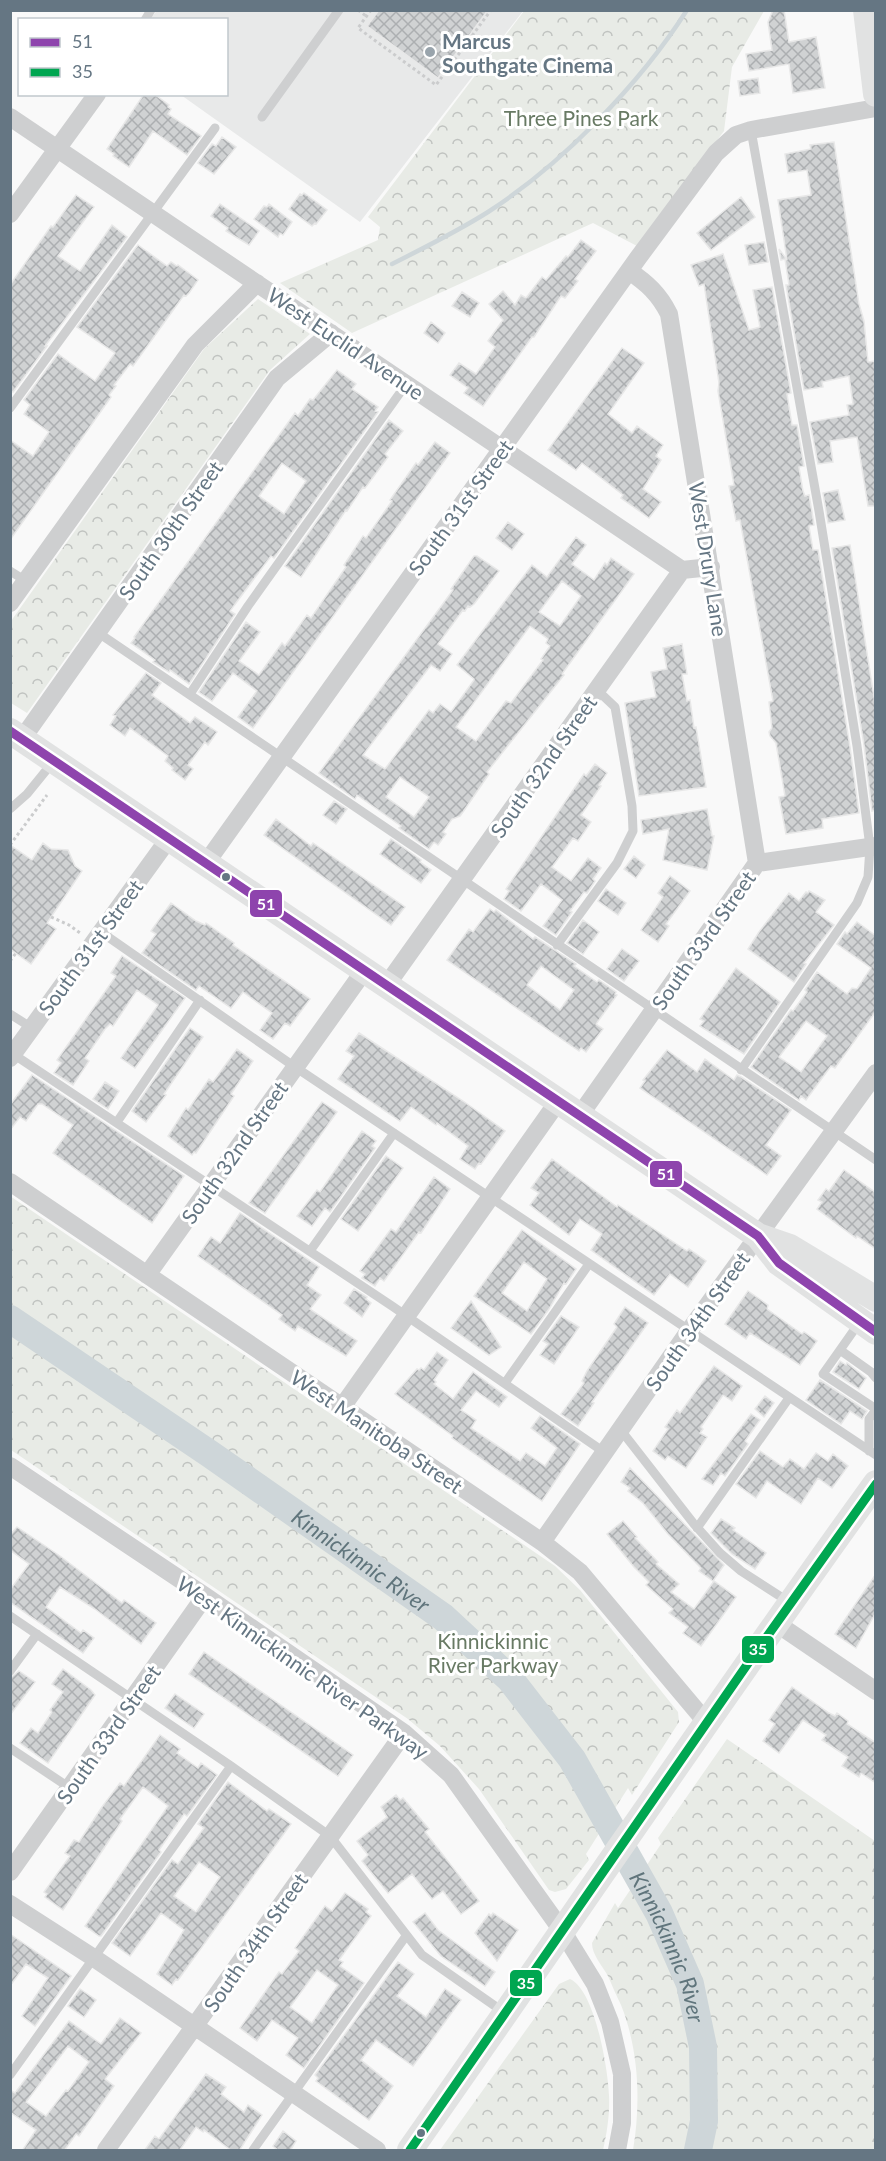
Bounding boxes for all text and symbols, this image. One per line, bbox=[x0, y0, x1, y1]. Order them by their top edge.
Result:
legend bbox=[18, 18, 228, 96]
place label: Marcus Southgate Cinema bbox=[442, 28, 613, 77]
text: 51 bbox=[72, 30, 93, 52]
marker: Marcus Southgate Cinema bbox=[423, 45, 437, 59]
text: 35 bbox=[72, 60, 93, 82]
park label: Three Pines Park bbox=[504, 105, 659, 130]
street label: West Euclid Avenue bbox=[263, 281, 429, 405]
street label: South 31st Street bbox=[403, 434, 518, 580]
street label: South 30th Street bbox=[113, 455, 227, 604]
street label: West Drury Lane bbox=[684, 480, 734, 638]
street label: South 32nd Street bbox=[485, 690, 602, 842]
street label: South 33rd Street bbox=[646, 865, 760, 1014]
unlabelled marker bbox=[220, 871, 232, 883]
street label: South 31st Street bbox=[33, 874, 148, 1020]
line badge: 51 bbox=[249, 889, 283, 918]
text: 51 bbox=[257, 894, 275, 913]
street label: South 32nd Street bbox=[176, 1076, 293, 1228]
line badge: 51 bbox=[649, 1160, 683, 1188]
text: 51 bbox=[657, 1164, 675, 1183]
street label: South 34th Street bbox=[640, 1246, 754, 1395]
street label: West Manitoba Street bbox=[286, 1364, 468, 1498]
water label: Kinnickinnic River bbox=[287, 1502, 436, 1618]
street label: West Kinnickinnic River Parkway bbox=[172, 1570, 434, 1764]
park label: Kinnickinnic River Parkway bbox=[428, 1628, 559, 1677]
line badge: 35 bbox=[741, 1635, 775, 1664]
text: 35 bbox=[749, 1639, 767, 1658]
street label: South 33rd Street bbox=[51, 1659, 165, 1808]
water label: Kinnickinnic River bbox=[625, 1866, 711, 2025]
street label: South 34th Street bbox=[198, 1867, 312, 2016]
line badge: 35 bbox=[509, 1969, 543, 1997]
text: 35 bbox=[517, 1973, 535, 1992]
unlabelled marker bbox=[415, 2127, 427, 2139]

